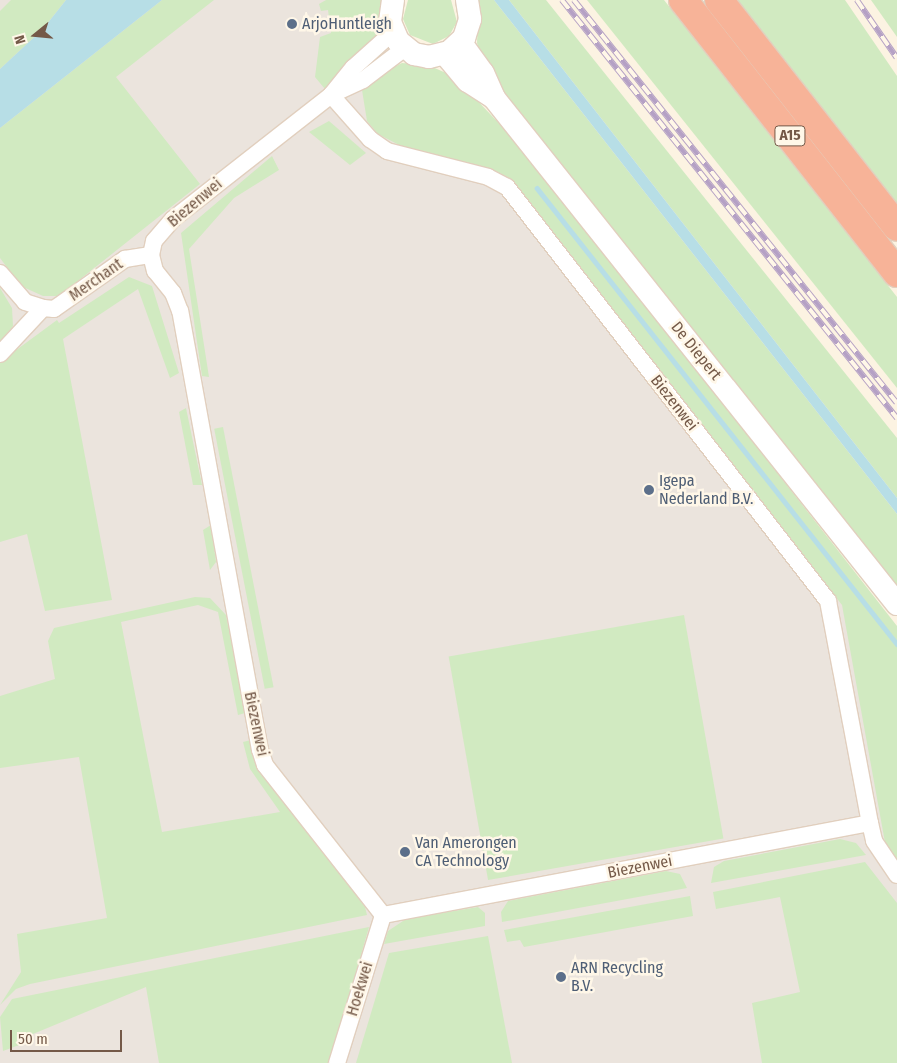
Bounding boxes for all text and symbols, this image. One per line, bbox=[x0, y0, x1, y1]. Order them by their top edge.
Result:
north arrow bbox=[10, 10, 60, 60]
place label: ArjoHuntleigh bbox=[302, 14, 392, 34]
marker: ArjoHuntleigh bbox=[286, 18, 298, 30]
text: N bbox=[11, 33, 30, 46]
road number: A15 bbox=[774, 124, 806, 148]
street label: Biezenwei bbox=[164, 175, 226, 231]
street label: Merchant bbox=[65, 255, 127, 305]
street label: De Diepert bbox=[667, 318, 725, 384]
street label: Biezenwei bbox=[646, 371, 702, 435]
place label: Igepa Nederland B.V. bbox=[659, 471, 754, 509]
marker: Igepa Nederland B.V. bbox=[643, 484, 655, 496]
street label: Biezenwei bbox=[240, 690, 272, 758]
place label: Van Amerongen CA Technology bbox=[415, 833, 517, 871]
marker: Van Amerongen CA Technology bbox=[399, 846, 411, 858]
street label: Biezenwei bbox=[606, 851, 674, 883]
place label: ARN Recycling B.V. bbox=[571, 958, 663, 996]
street label: Hoekwei bbox=[343, 959, 377, 1019]
marker: ARN Recycling B.V. bbox=[555, 971, 567, 983]
scale bar bbox=[12, 1020, 125, 1052]
text: 50 m bbox=[18, 1030, 48, 1048]

